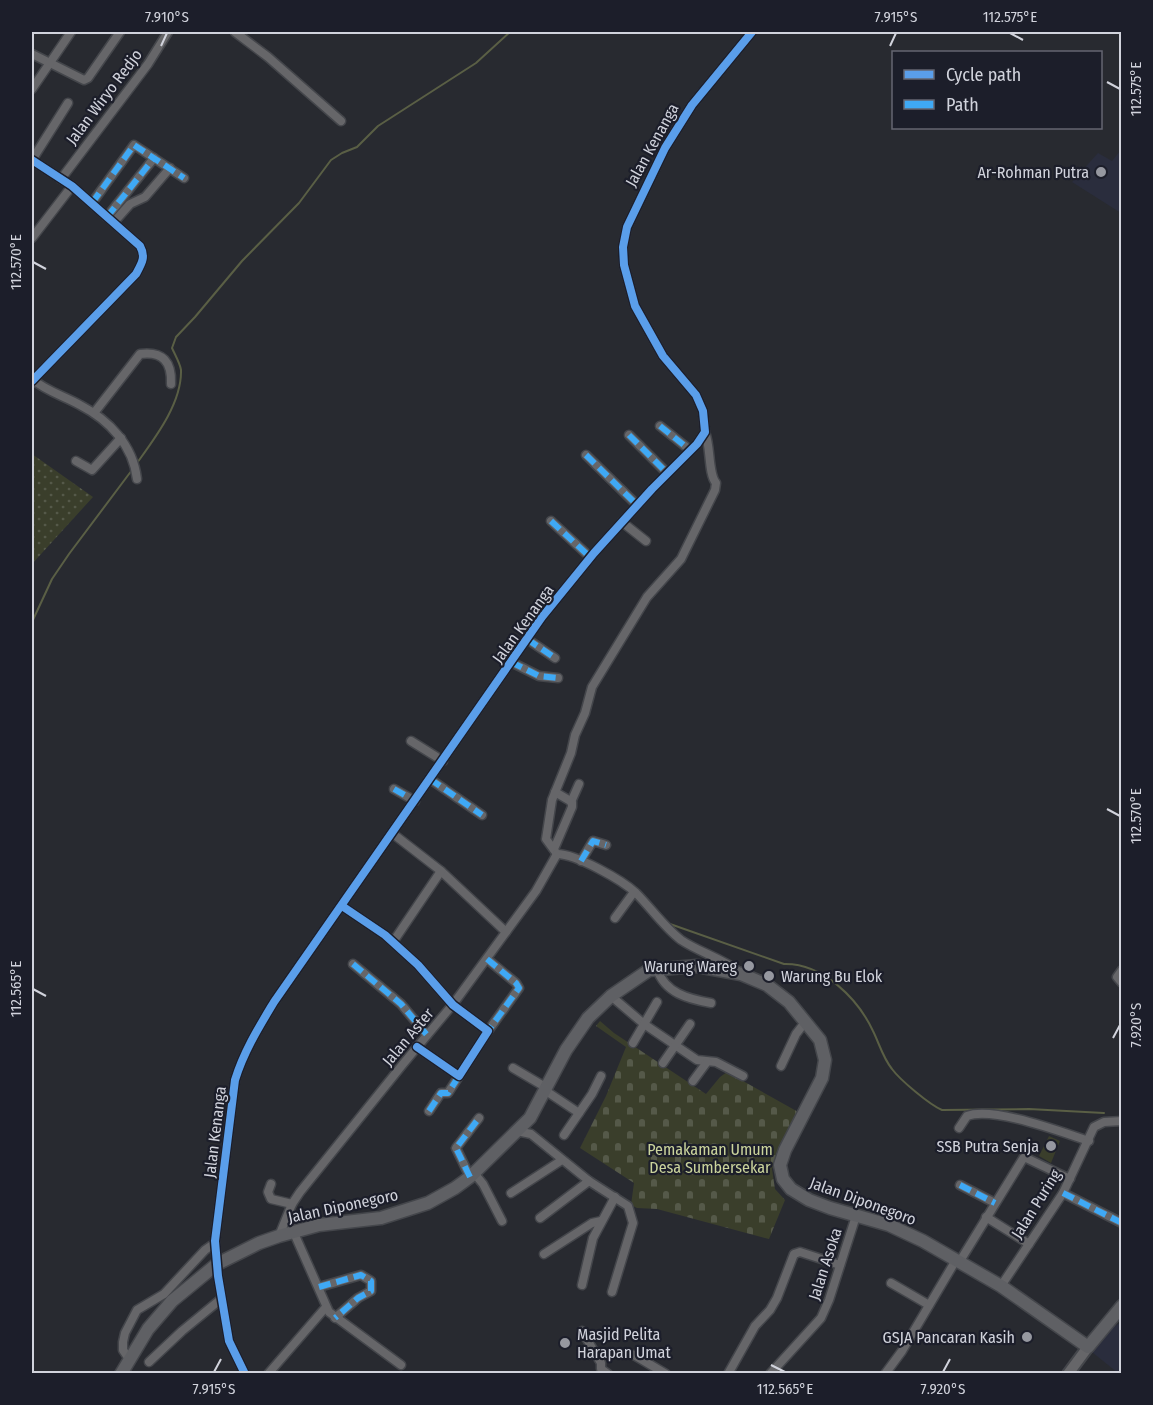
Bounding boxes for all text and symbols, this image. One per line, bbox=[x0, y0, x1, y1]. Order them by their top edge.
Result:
text: 7.910°S bbox=[145, 8, 189, 26]
text: 7.915°S bbox=[875, 8, 917, 26]
text: 112.575°E bbox=[983, 8, 1037, 26]
street label: Jalan Wiryo Redjo bbox=[62, 46, 146, 148]
legend bbox=[892, 51, 1102, 129]
text: 112.575°E bbox=[1127, 62, 1145, 116]
text: Cycle path bbox=[946, 64, 1021, 86]
text: Path bbox=[946, 94, 979, 116]
street label: Jalan Kenanga bbox=[621, 100, 683, 190]
place label: Ar-Rohman Putra bbox=[977, 163, 1089, 182]
marker: Ar-Rohman Putra bbox=[1094, 165, 1108, 179]
text: 112.570°E bbox=[7, 234, 25, 290]
street label: Jalan Kenanga bbox=[488, 581, 558, 667]
text: 112.570°E bbox=[1127, 788, 1145, 844]
place label: Warung Wareg bbox=[644, 957, 737, 976]
marker: Warung Wareg bbox=[742, 959, 756, 973]
text: 112.565°E bbox=[7, 961, 25, 1017]
place label: Warung Bu Elok bbox=[781, 967, 883, 986]
marker: Warung Bu Elok bbox=[762, 969, 776, 983]
text: 7.920°S bbox=[1127, 1003, 1145, 1047]
street label: Jalan Aster bbox=[378, 1004, 438, 1070]
street label: Jalan Kenanga bbox=[200, 1085, 230, 1179]
place label: SSB Putra Senja bbox=[936, 1137, 1039, 1156]
marker: SSB Putra Senja bbox=[1044, 1139, 1058, 1153]
park label: Pemakaman Umum Desa Sumbersekar bbox=[647, 1140, 773, 1177]
street label: Jalan Puring bbox=[1007, 1165, 1065, 1242]
street label: Jalan Diponegoro bbox=[807, 1173, 919, 1229]
street label: Jalan Diponegoro bbox=[286, 1185, 400, 1227]
street label: Jalan Asoka bbox=[804, 1225, 846, 1303]
place label: Masjid Pelita Harapan Umat bbox=[577, 1325, 671, 1362]
place label: GSJA Pancaran Kasih bbox=[883, 1328, 1015, 1347]
marker: GSJA Pancaran Kasih bbox=[1020, 1330, 1034, 1344]
marker: Masjid Pelita Harapan Umat bbox=[558, 1336, 572, 1350]
text: 7.915°S bbox=[193, 1380, 235, 1398]
text: 112.565°E bbox=[757, 1380, 813, 1398]
text: 7.920°S bbox=[921, 1380, 965, 1398]

